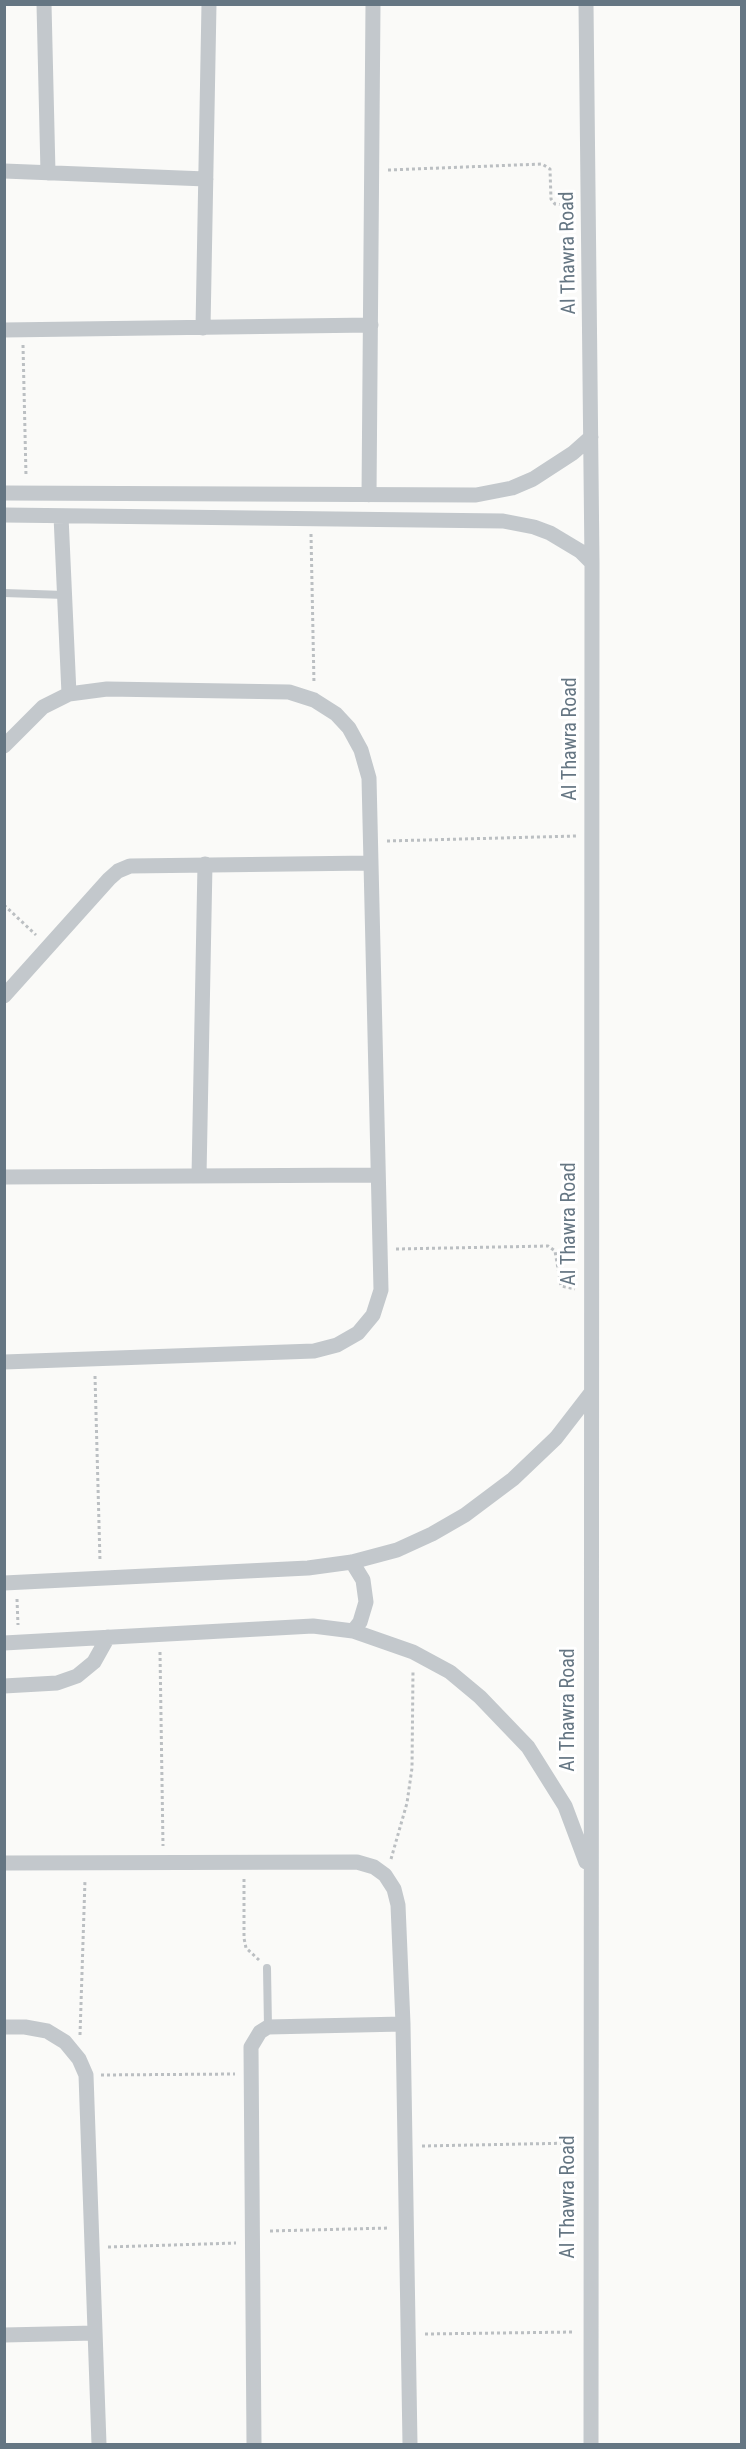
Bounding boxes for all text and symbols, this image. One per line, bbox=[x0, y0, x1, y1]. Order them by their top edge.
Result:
street label: Al Thawra Road bbox=[556, 191, 582, 315]
street label: Al Thawra Road bbox=[559, 677, 583, 801]
street label: Al Thawra Road bbox=[558, 1162, 582, 1286]
street label: Al Thawra Road bbox=[557, 1648, 581, 1772]
street label: Al Thawra Road bbox=[557, 2135, 581, 2259]

